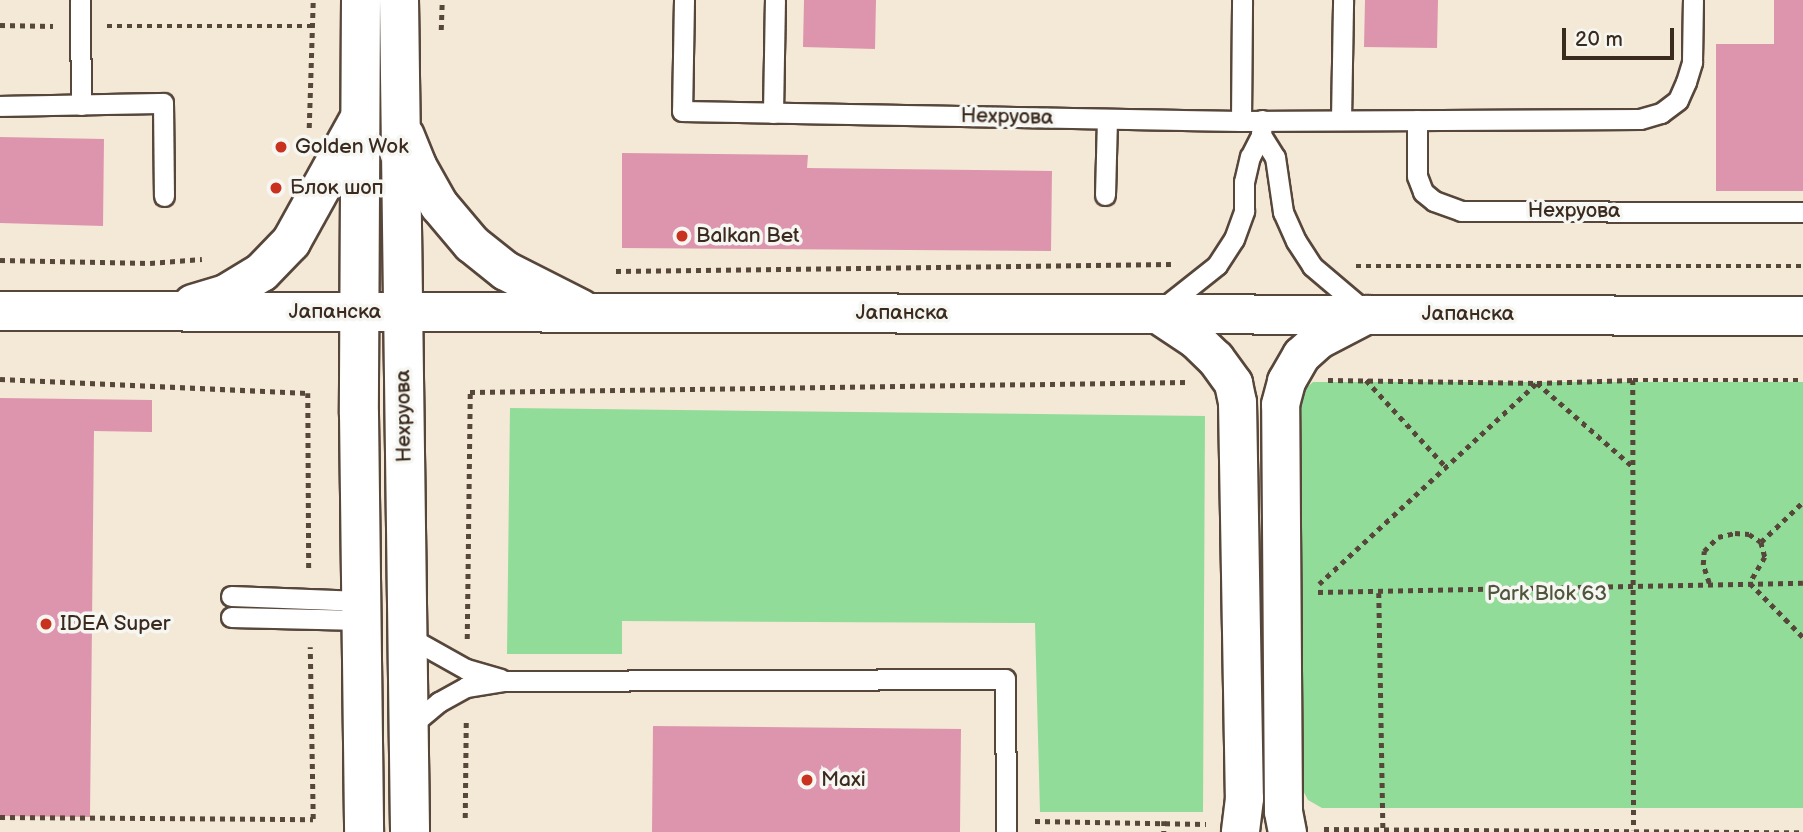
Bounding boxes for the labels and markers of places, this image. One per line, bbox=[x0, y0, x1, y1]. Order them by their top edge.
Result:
place label: Golden Wok bbox=[295, 134, 409, 160]
marker: Golden Wok bbox=[273, 139, 289, 155]
place label: Блок шоп bbox=[290, 175, 384, 201]
marker: Блок шоп bbox=[268, 180, 284, 196]
place label: Balkan Bet bbox=[696, 223, 800, 249]
marker: Balkan Bet bbox=[674, 228, 690, 244]
place label: IDEA Super bbox=[60, 611, 171, 637]
marker: IDEA Super bbox=[38, 616, 54, 632]
place label: Maxi bbox=[821, 767, 866, 793]
marker: Maxi bbox=[799, 772, 815, 788]

